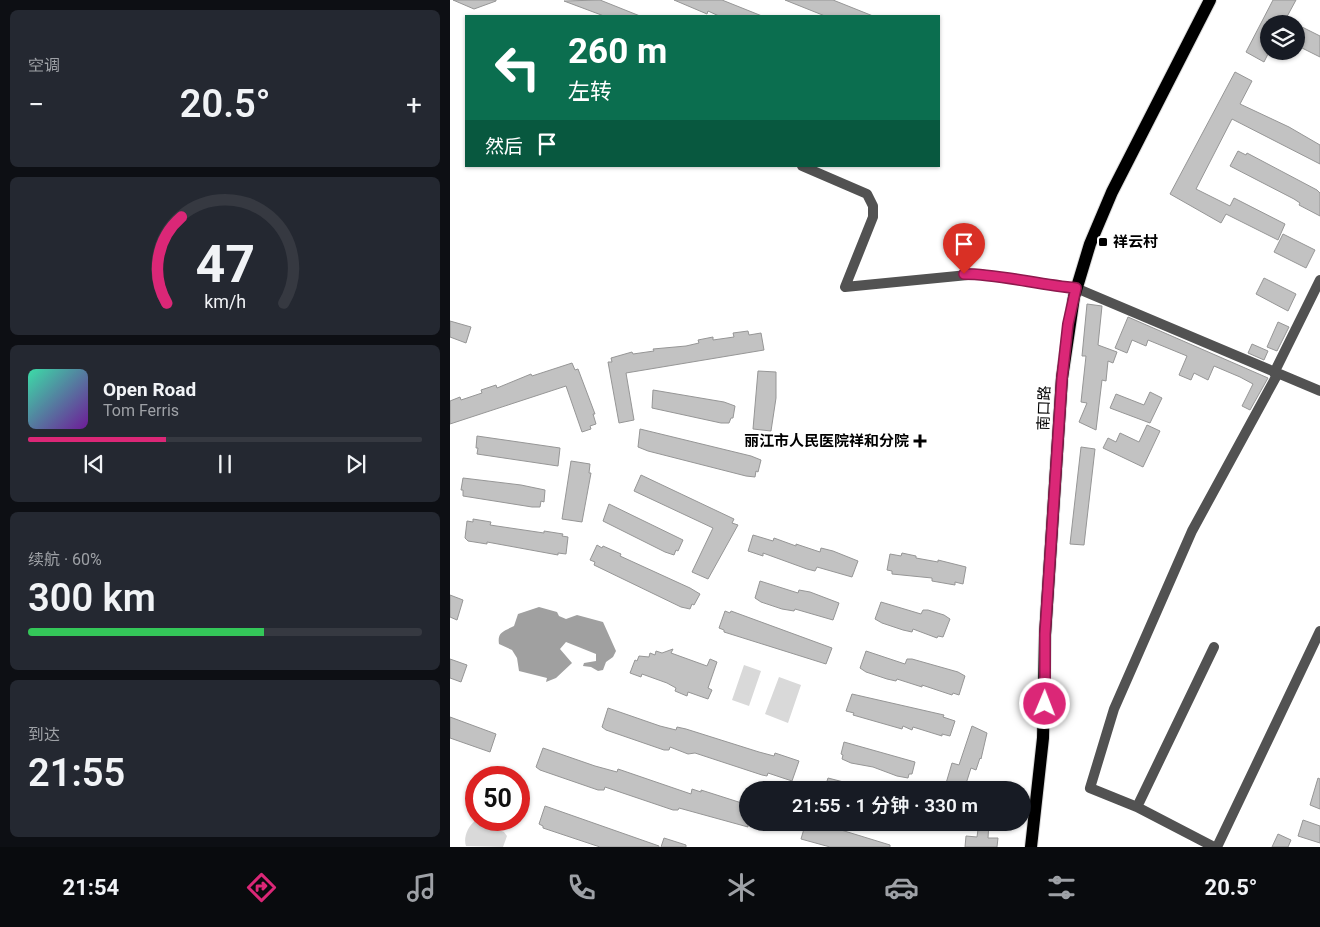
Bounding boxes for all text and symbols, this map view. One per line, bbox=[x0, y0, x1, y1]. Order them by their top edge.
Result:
map controls bbox=[1260, 15, 1305, 60]
button: layers bbox=[1260, 15, 1305, 60]
text: 260 m bbox=[568, 31, 667, 72]
icon: left bbox=[485, 35, 550, 100]
text: 空调 bbox=[28, 56, 60, 75]
text: 左转 bbox=[568, 79, 612, 104]
text: 20.5° bbox=[180, 82, 270, 126]
text: − bbox=[28, 88, 44, 121]
text: + bbox=[406, 88, 422, 121]
icon: arrive bbox=[533, 130, 561, 158]
text: 然后 bbox=[485, 135, 523, 158]
pin bbox=[943, 223, 985, 274]
icon: arrive bbox=[950, 230, 978, 258]
place label: 祥云村 bbox=[1113, 233, 1158, 251]
text: 47 bbox=[195, 234, 255, 295]
marker: 祥云村 bbox=[1097, 236, 1109, 248]
text: km/h bbox=[204, 291, 246, 312]
text: Open Road bbox=[103, 378, 196, 401]
street label: 南口路 bbox=[1034, 385, 1054, 431]
text: Tom Ferris bbox=[103, 401, 179, 420]
place label: 丽江市人民医院祥和分院 bbox=[744, 432, 909, 450]
marker: 丽江市人民医院祥和分院 bbox=[913, 434, 927, 448]
icon: previous bbox=[80, 450, 108, 478]
icon: pause bbox=[211, 450, 239, 478]
icon: next bbox=[342, 450, 370, 478]
text: 续航 · 60% bbox=[28, 550, 102, 569]
text: 300 km bbox=[28, 576, 156, 620]
position arrow bbox=[1018, 677, 1070, 729]
text: 到达 bbox=[28, 725, 60, 744]
text: 21:55 bbox=[28, 751, 125, 795]
speed limit sign: 50 bbox=[465, 766, 530, 831]
text: 21:55 · 1 分钟 · 330 m bbox=[792, 794, 978, 817]
icon: directions bbox=[244, 870, 279, 905]
icon: music bbox=[404, 870, 439, 905]
icon: phone bbox=[564, 870, 599, 905]
icon: climate bbox=[724, 870, 759, 905]
icon: car bbox=[884, 870, 919, 905]
icon: filters bbox=[1044, 870, 1079, 905]
text: 21:54 bbox=[63, 875, 119, 900]
text: 20.5° bbox=[1205, 875, 1257, 900]

